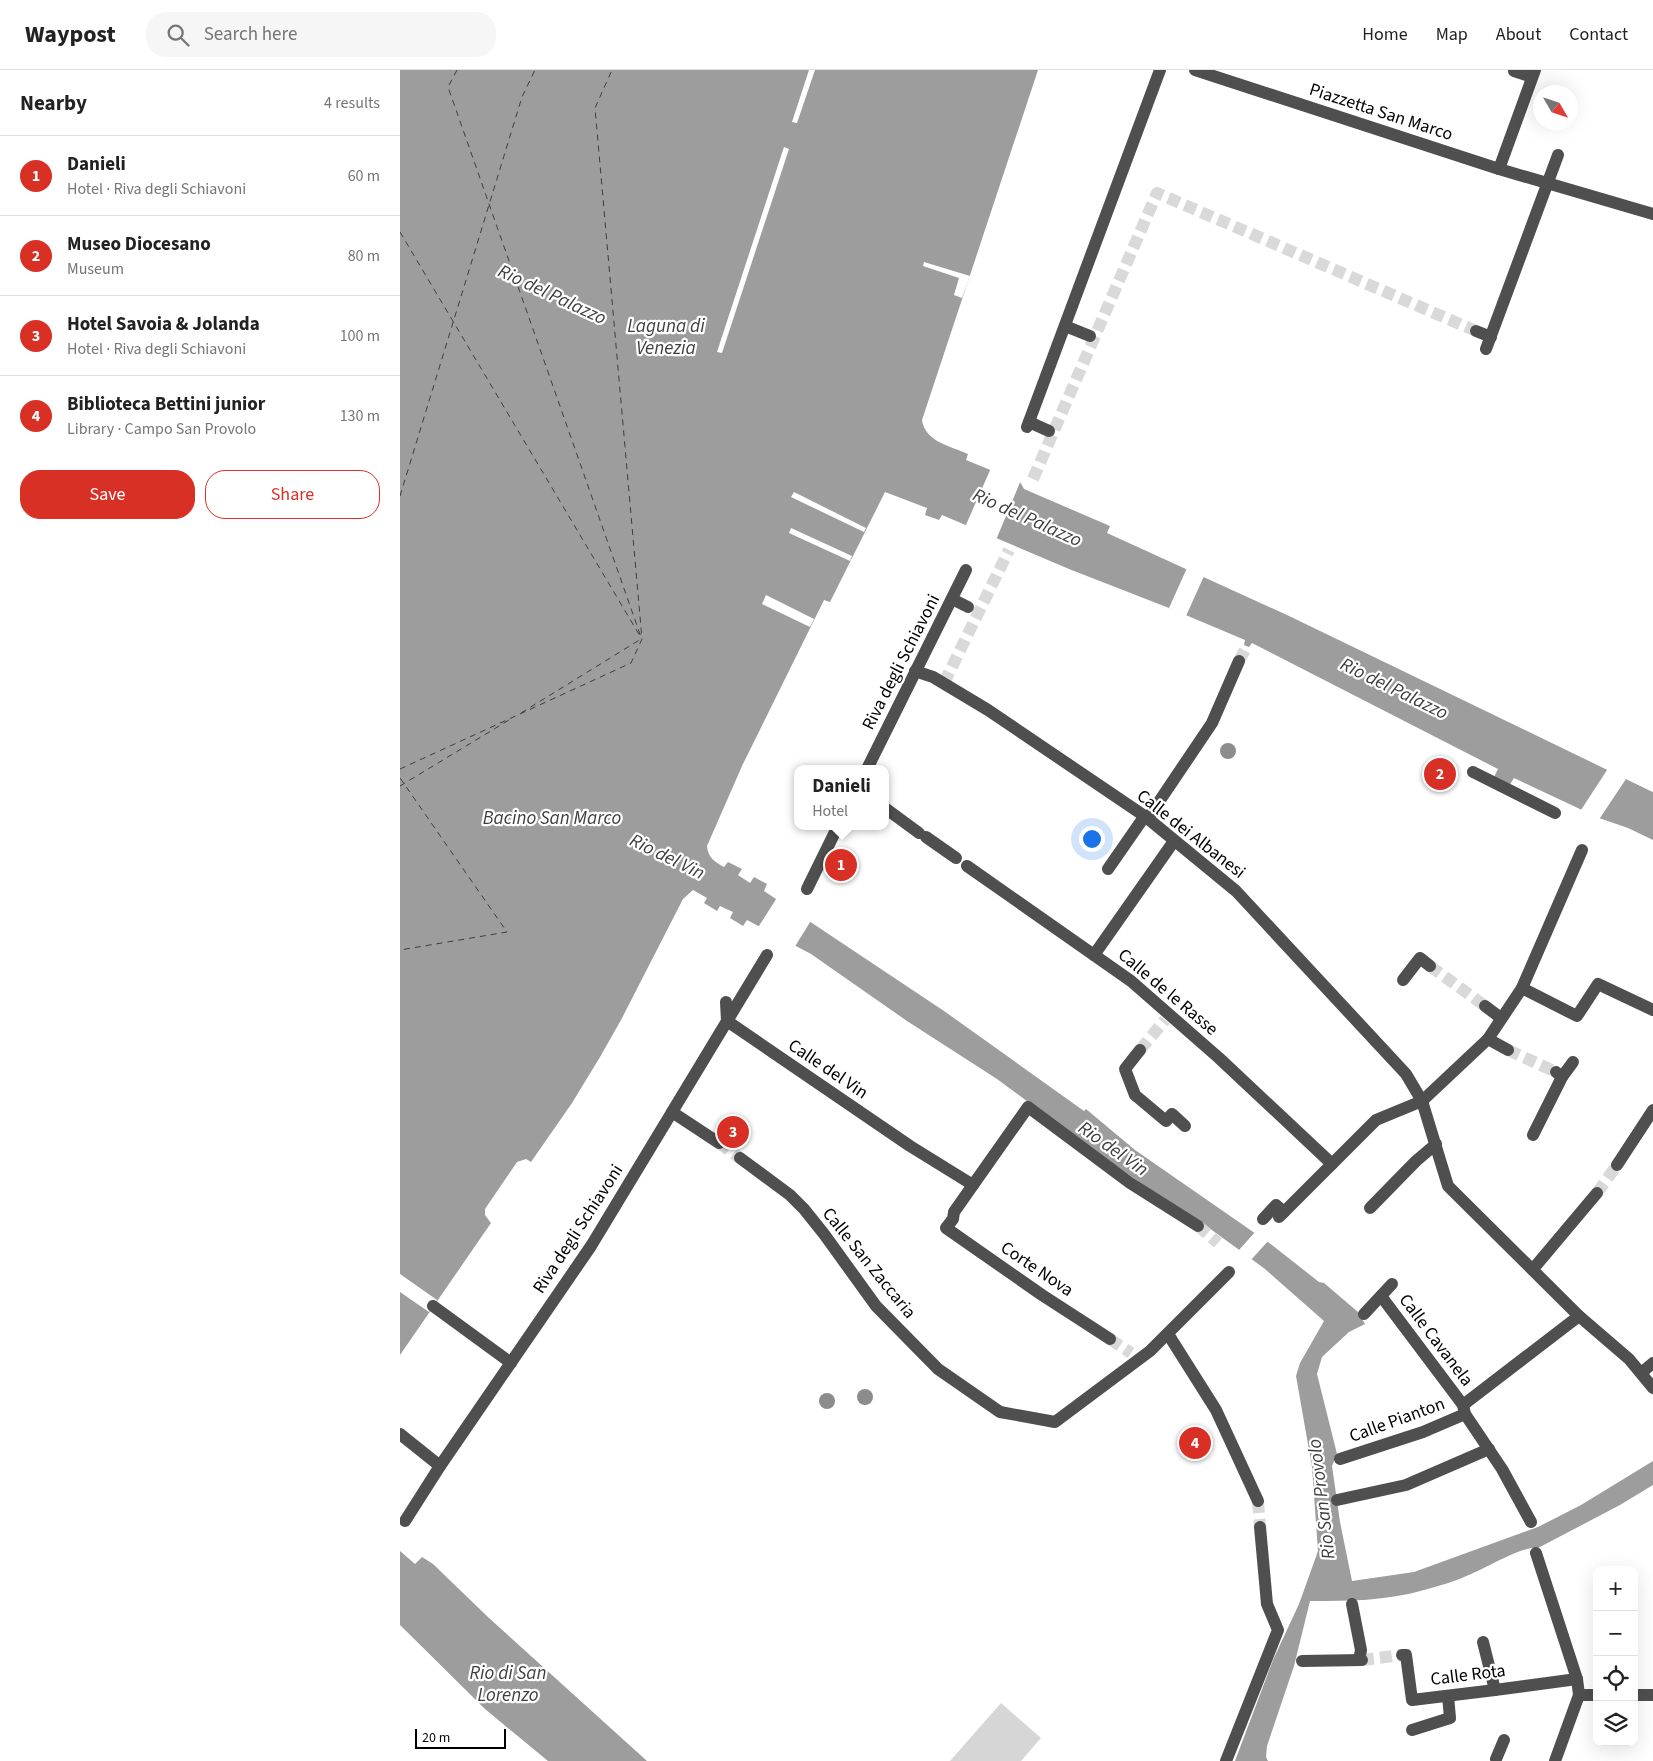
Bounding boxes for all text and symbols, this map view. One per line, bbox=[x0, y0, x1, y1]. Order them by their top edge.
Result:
search box bbox=[146, 12, 496, 57]
text: Waypost bbox=[25, 17, 116, 52]
icon: search bbox=[164, 21, 192, 49]
text: Search here bbox=[204, 21, 297, 48]
text: Home bbox=[1362, 22, 1408, 47]
text: Map bbox=[1436, 22, 1468, 47]
text: About bbox=[1496, 22, 1541, 47]
text: Contact bbox=[1569, 22, 1628, 47]
street label: Piazzetta San Marco bbox=[1306, 77, 1456, 147]
north arrow bbox=[1533, 85, 1578, 130]
text: Nearby bbox=[20, 88, 87, 118]
text: 4 results bbox=[324, 92, 380, 114]
text: Danieli bbox=[67, 151, 126, 178]
text: 1 bbox=[32, 165, 40, 187]
text: 60 m bbox=[348, 165, 380, 187]
text: Hotel · Riva degli Schiavoni bbox=[67, 178, 246, 200]
text: Museo Diocesano bbox=[67, 231, 211, 258]
text: 2 bbox=[32, 245, 40, 267]
text: 80 m bbox=[348, 245, 380, 267]
text: Museum bbox=[67, 258, 124, 280]
water label: Rio del Palazzo bbox=[493, 258, 611, 332]
text: Hotel Savoia & Jolanda bbox=[67, 311, 260, 338]
water label: Laguna di Venezia bbox=[627, 313, 705, 362]
text: 3 bbox=[32, 325, 40, 347]
text: 100 m bbox=[340, 325, 380, 347]
text: Hotel · Riva degli Schiavoni bbox=[67, 338, 246, 360]
text: Biblioteca Bettini junior bbox=[67, 391, 265, 418]
text: 4 bbox=[32, 405, 40, 427]
text: 130 m bbox=[340, 405, 380, 427]
text: Library · Campo San Provolo bbox=[67, 418, 256, 440]
button: Save bbox=[20, 470, 195, 519]
button: Share bbox=[205, 470, 380, 519]
water label: Rio del Palazzo bbox=[968, 482, 1086, 554]
street label: Riva degli Schiavoni bbox=[856, 590, 946, 734]
water label: Rio del Palazzo bbox=[1336, 651, 1453, 727]
pin: 2 bbox=[1424, 755, 1456, 793]
popup bbox=[794, 765, 889, 830]
text: Danieli bbox=[812, 773, 871, 800]
street label: Calle dei Albanesi bbox=[1131, 784, 1251, 884]
text: Hotel bbox=[812, 800, 848, 822]
water label: Bacino San Marco bbox=[483, 805, 622, 832]
your location bbox=[1079, 826, 1105, 852]
water label: Rio del Vin bbox=[625, 827, 709, 887]
pin: 1 bbox=[825, 846, 857, 884]
street label: Calle de le Rasse bbox=[1112, 943, 1224, 1041]
street label: Calle del Vin bbox=[783, 1033, 873, 1105]
pin: 3 bbox=[717, 1113, 749, 1151]
water label: Rio del Vin bbox=[1072, 1115, 1154, 1183]
street label: Riva degli Schiavoni bbox=[527, 1160, 629, 1298]
street label: Calle San Zaccaria bbox=[816, 1202, 922, 1324]
street label: Corte Nova bbox=[996, 1235, 1078, 1303]
street label: Calle Cavanela bbox=[1393, 1289, 1479, 1391]
street label: Calle Pianton bbox=[1346, 1391, 1448, 1449]
pin: 4 bbox=[1179, 1424, 1211, 1462]
water label: Rio San Provolo bbox=[1301, 1437, 1343, 1561]
map controls bbox=[1593, 1566, 1638, 1746]
button: + bbox=[1593, 1566, 1638, 1611]
button: − bbox=[1593, 1611, 1638, 1656]
button: locate bbox=[1593, 1656, 1638, 1701]
street label: Calle Rota bbox=[1429, 1658, 1507, 1692]
water label: Rio di San Lorenzo bbox=[470, 1660, 546, 1709]
button: layers bbox=[1593, 1701, 1638, 1746]
scale bar bbox=[415, 1726, 506, 1749]
text: 20 m bbox=[422, 1728, 450, 1748]

